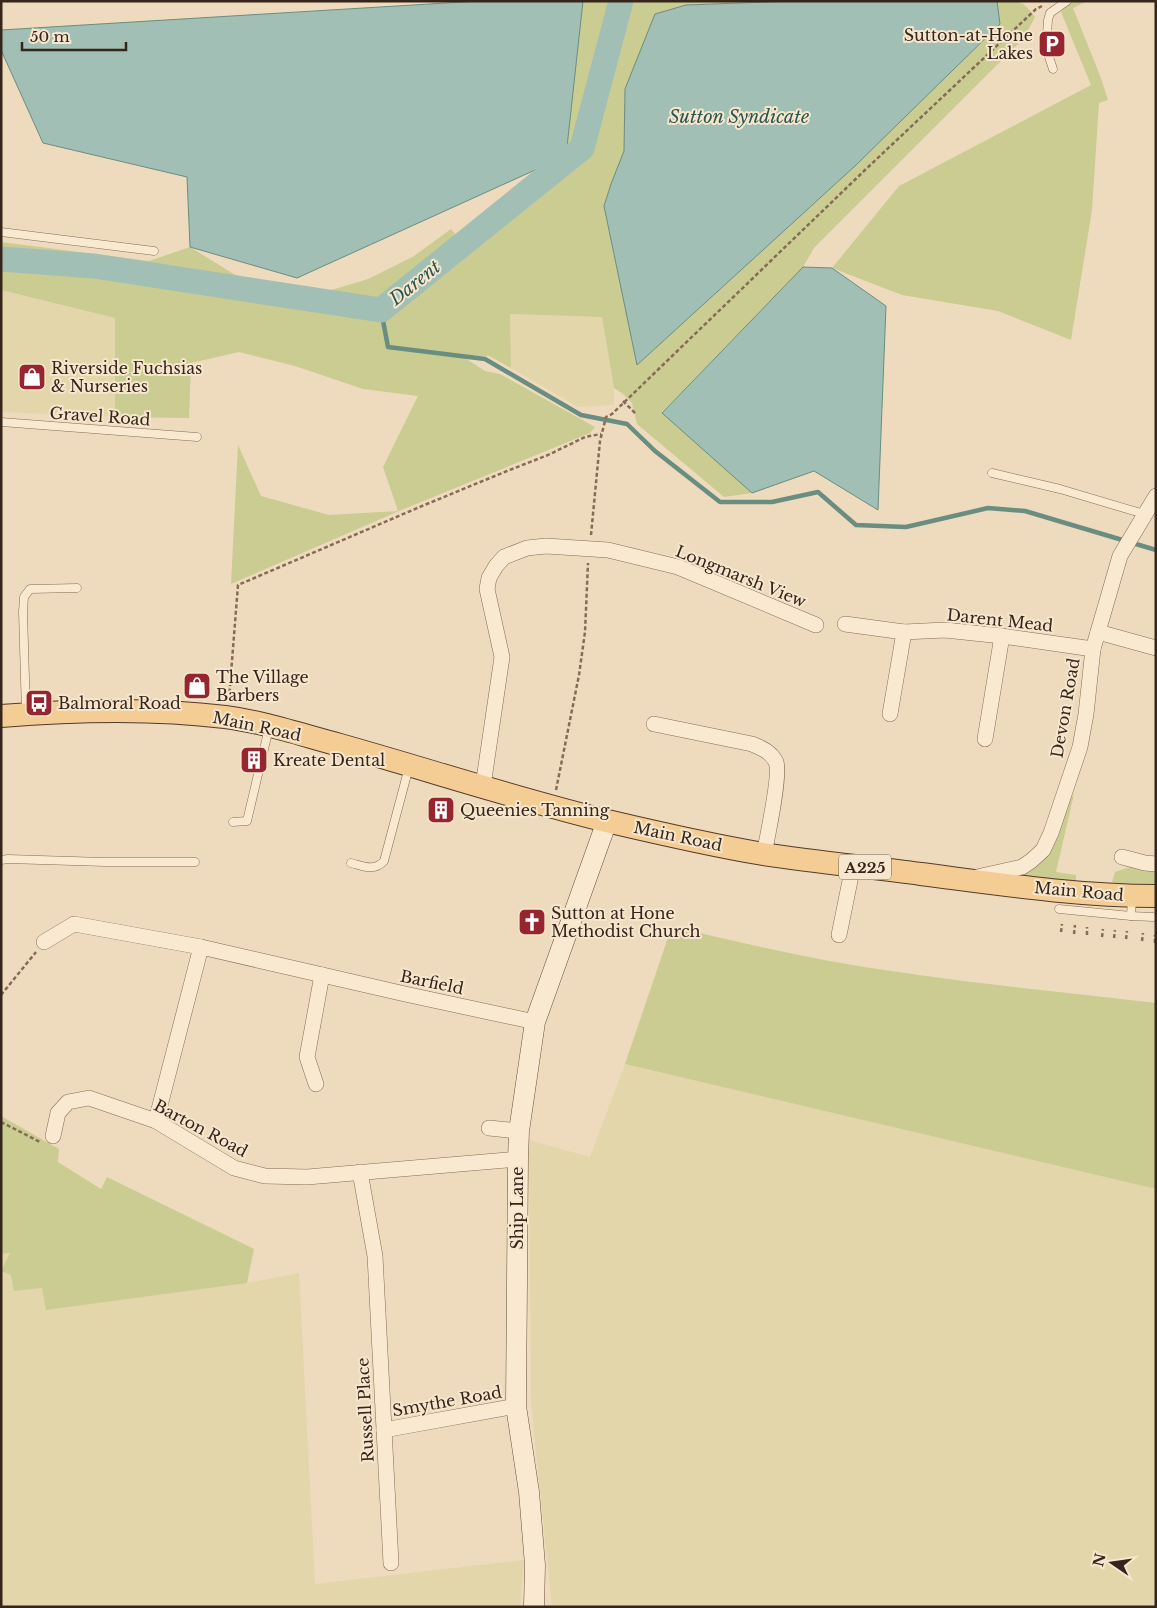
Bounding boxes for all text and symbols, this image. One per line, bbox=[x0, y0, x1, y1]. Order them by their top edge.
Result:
scale bar bbox=[22, 20, 126, 52]
place label: Sutton-at-Hone Lakes bbox=[904, 25, 1033, 63]
text: 50 m bbox=[30, 27, 70, 46]
parking icon: Sutton-at-Hone Lakes bbox=[1037, 29, 1067, 59]
water label: Sutton Syndicate bbox=[669, 106, 809, 128]
water label: Darent bbox=[384, 256, 445, 311]
place label: Riverside Fuchsias & Nurseries bbox=[51, 358, 202, 396]
shop icon: Riverside Fuchsias & Nurseries bbox=[17, 362, 47, 392]
street label: Gravel Road bbox=[49, 403, 151, 430]
street label: Longmarsh View bbox=[673, 541, 810, 611]
street label: Darent Mead bbox=[946, 604, 1054, 636]
street label: Devon Road bbox=[1046, 656, 1084, 760]
place label: The Village Barbers bbox=[216, 667, 309, 705]
shop icon: The Village Barbers bbox=[182, 671, 212, 701]
bus stop icon: Balmoral Road bbox=[24, 688, 54, 718]
place label: Balmoral Road bbox=[58, 693, 181, 713]
street label: Main Road bbox=[211, 707, 303, 745]
building icon: Kreate Dental bbox=[239, 745, 269, 775]
place label: Kreate Dental bbox=[273, 750, 385, 770]
building icon: Queenies Tanning bbox=[426, 795, 456, 825]
place label: Queenies Tanning bbox=[460, 800, 610, 820]
street label: Main Road bbox=[632, 817, 724, 855]
road number: A225 bbox=[839, 854, 891, 880]
street label: Main Road bbox=[1033, 877, 1125, 905]
place label: Sutton at Hone Methodist Church bbox=[551, 903, 701, 941]
church icon: Sutton at Hone Methodist Church bbox=[517, 907, 547, 937]
street label: Barfield bbox=[398, 966, 466, 999]
street label: Barton Road bbox=[151, 1095, 252, 1161]
street label: Ship Lane bbox=[507, 1167, 527, 1249]
street label: Russell Place bbox=[352, 1357, 378, 1463]
street label: Smythe Road bbox=[391, 1381, 503, 1420]
north arrow bbox=[1087, 1538, 1137, 1588]
text: N bbox=[1089, 1552, 1110, 1569]

